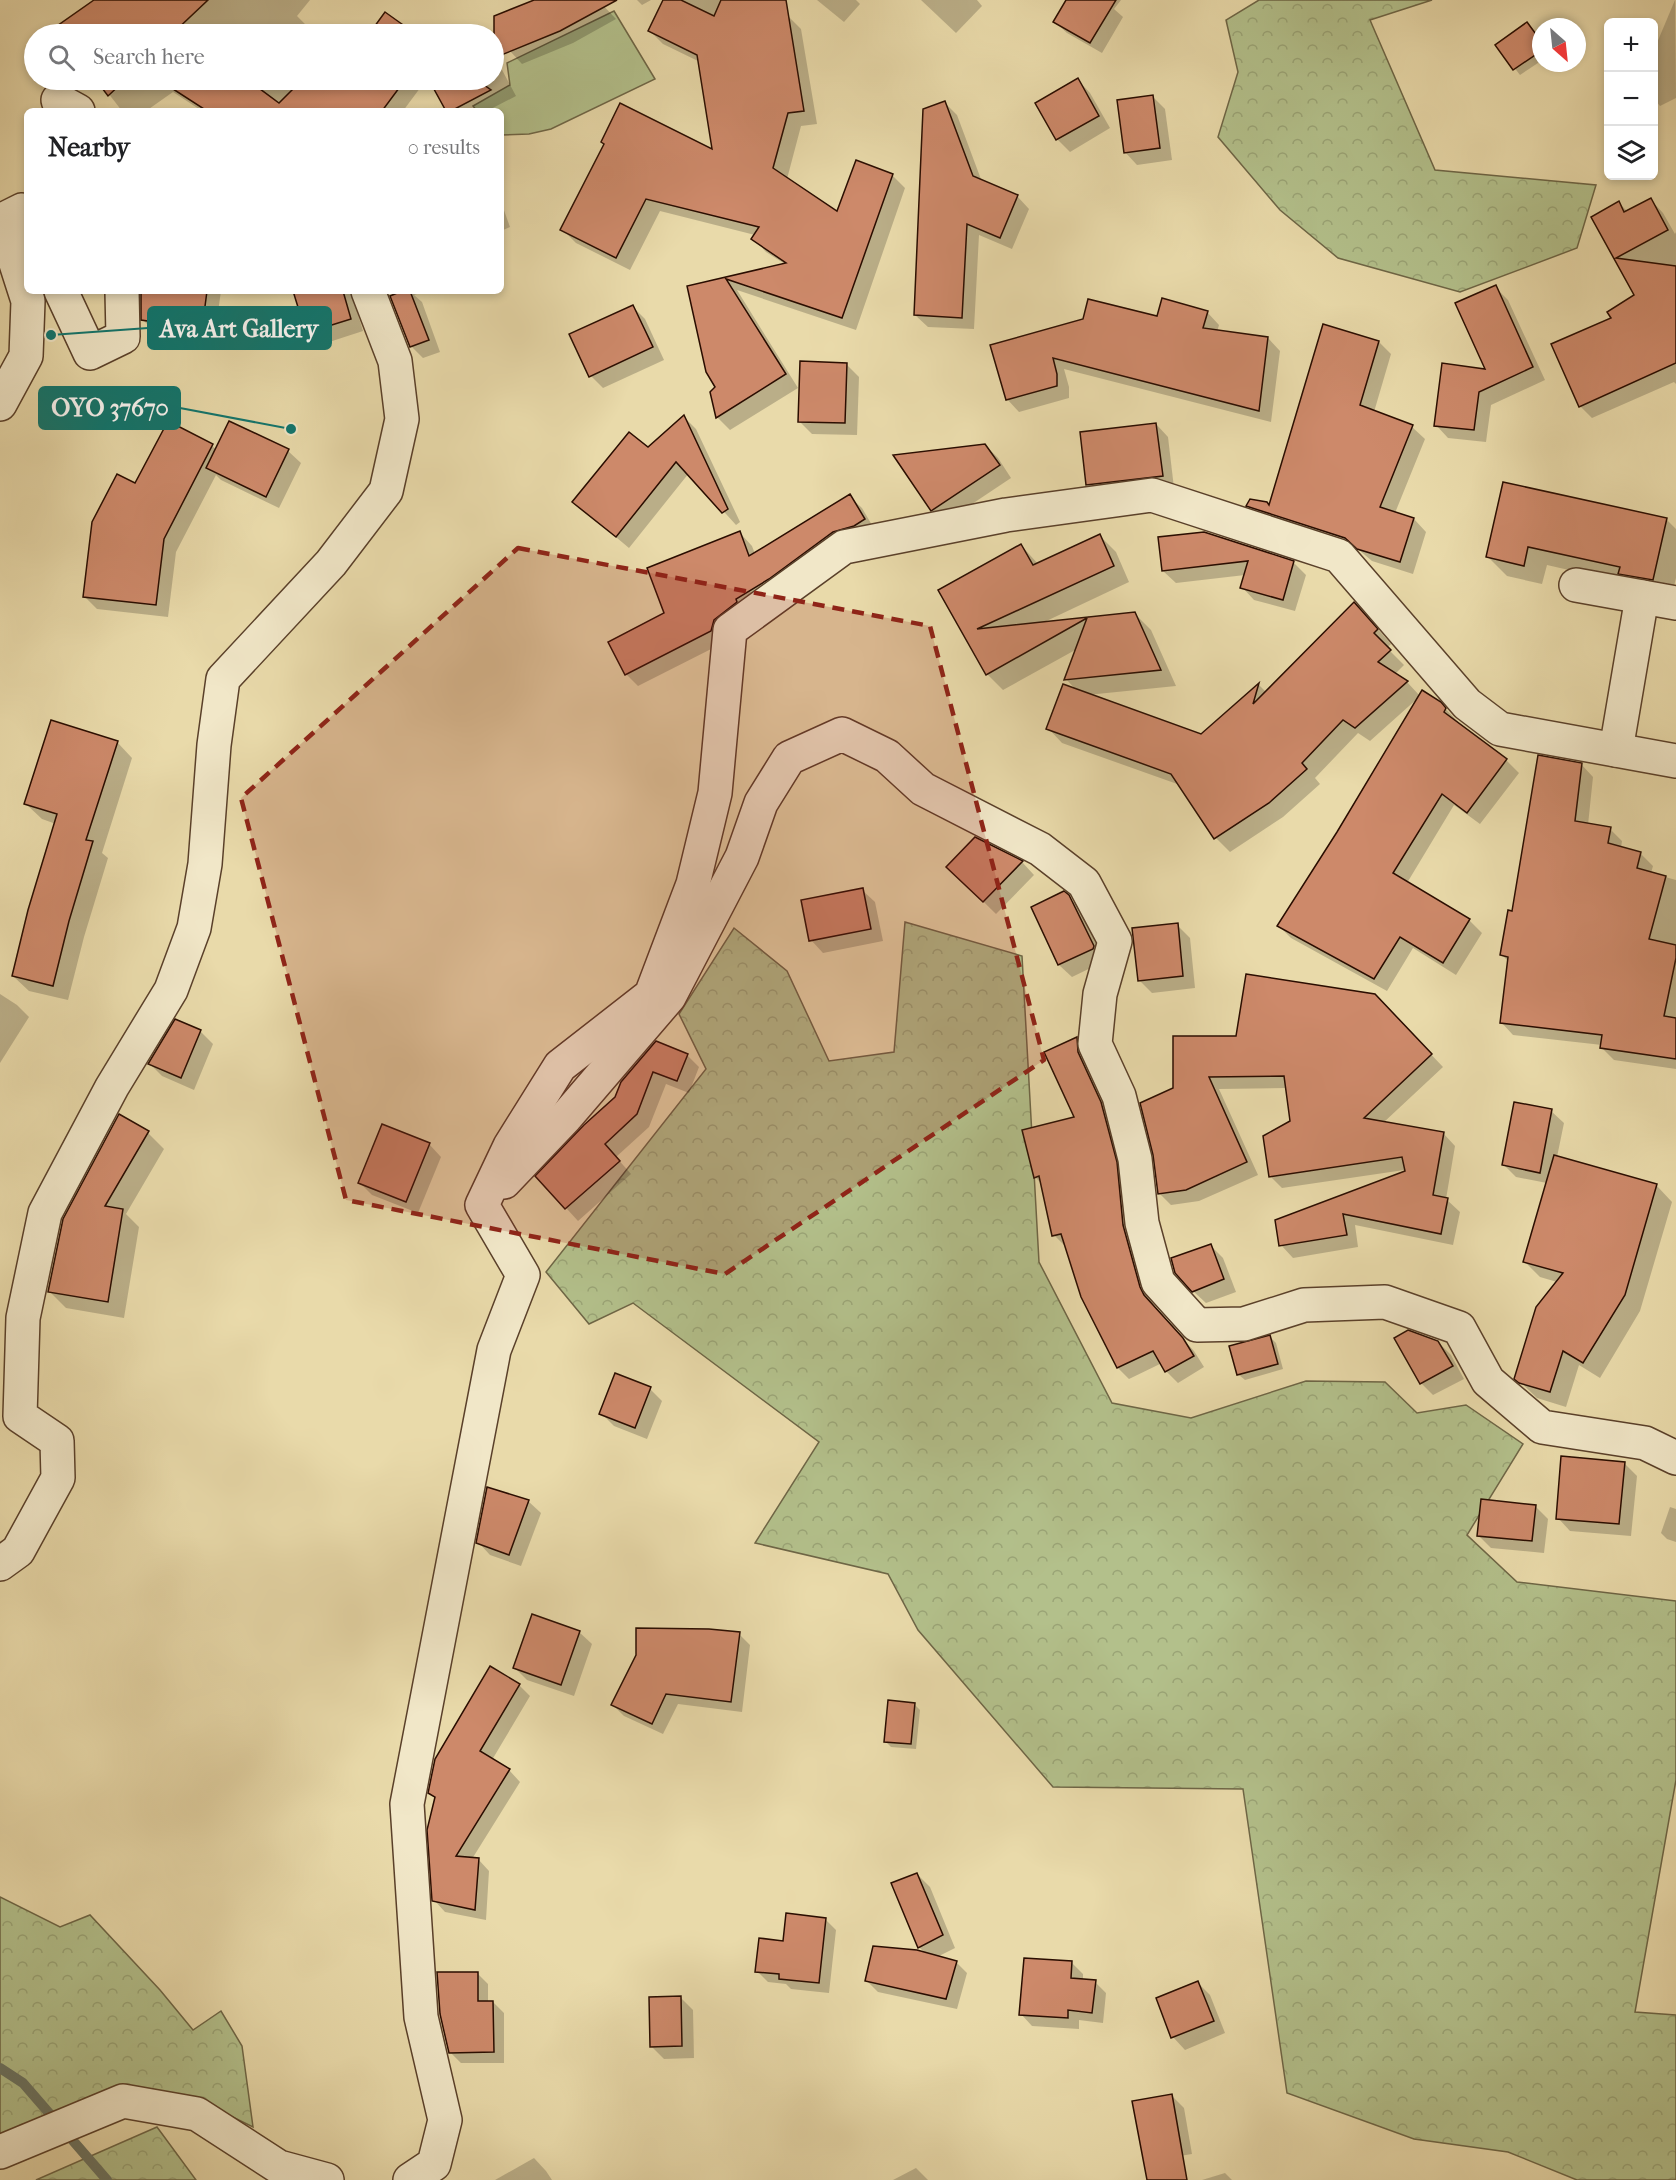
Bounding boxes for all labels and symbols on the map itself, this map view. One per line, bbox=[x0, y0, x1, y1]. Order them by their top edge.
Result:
north arrow bbox=[1532, 18, 1586, 72]
callout: Ava Art Gallery bbox=[148, 307, 331, 349]
text: Ava Art Gallery bbox=[158, 315, 320, 343]
callout: OYO 37670 bbox=[39, 387, 180, 429]
text: OYO 37670 bbox=[51, 394, 169, 422]

